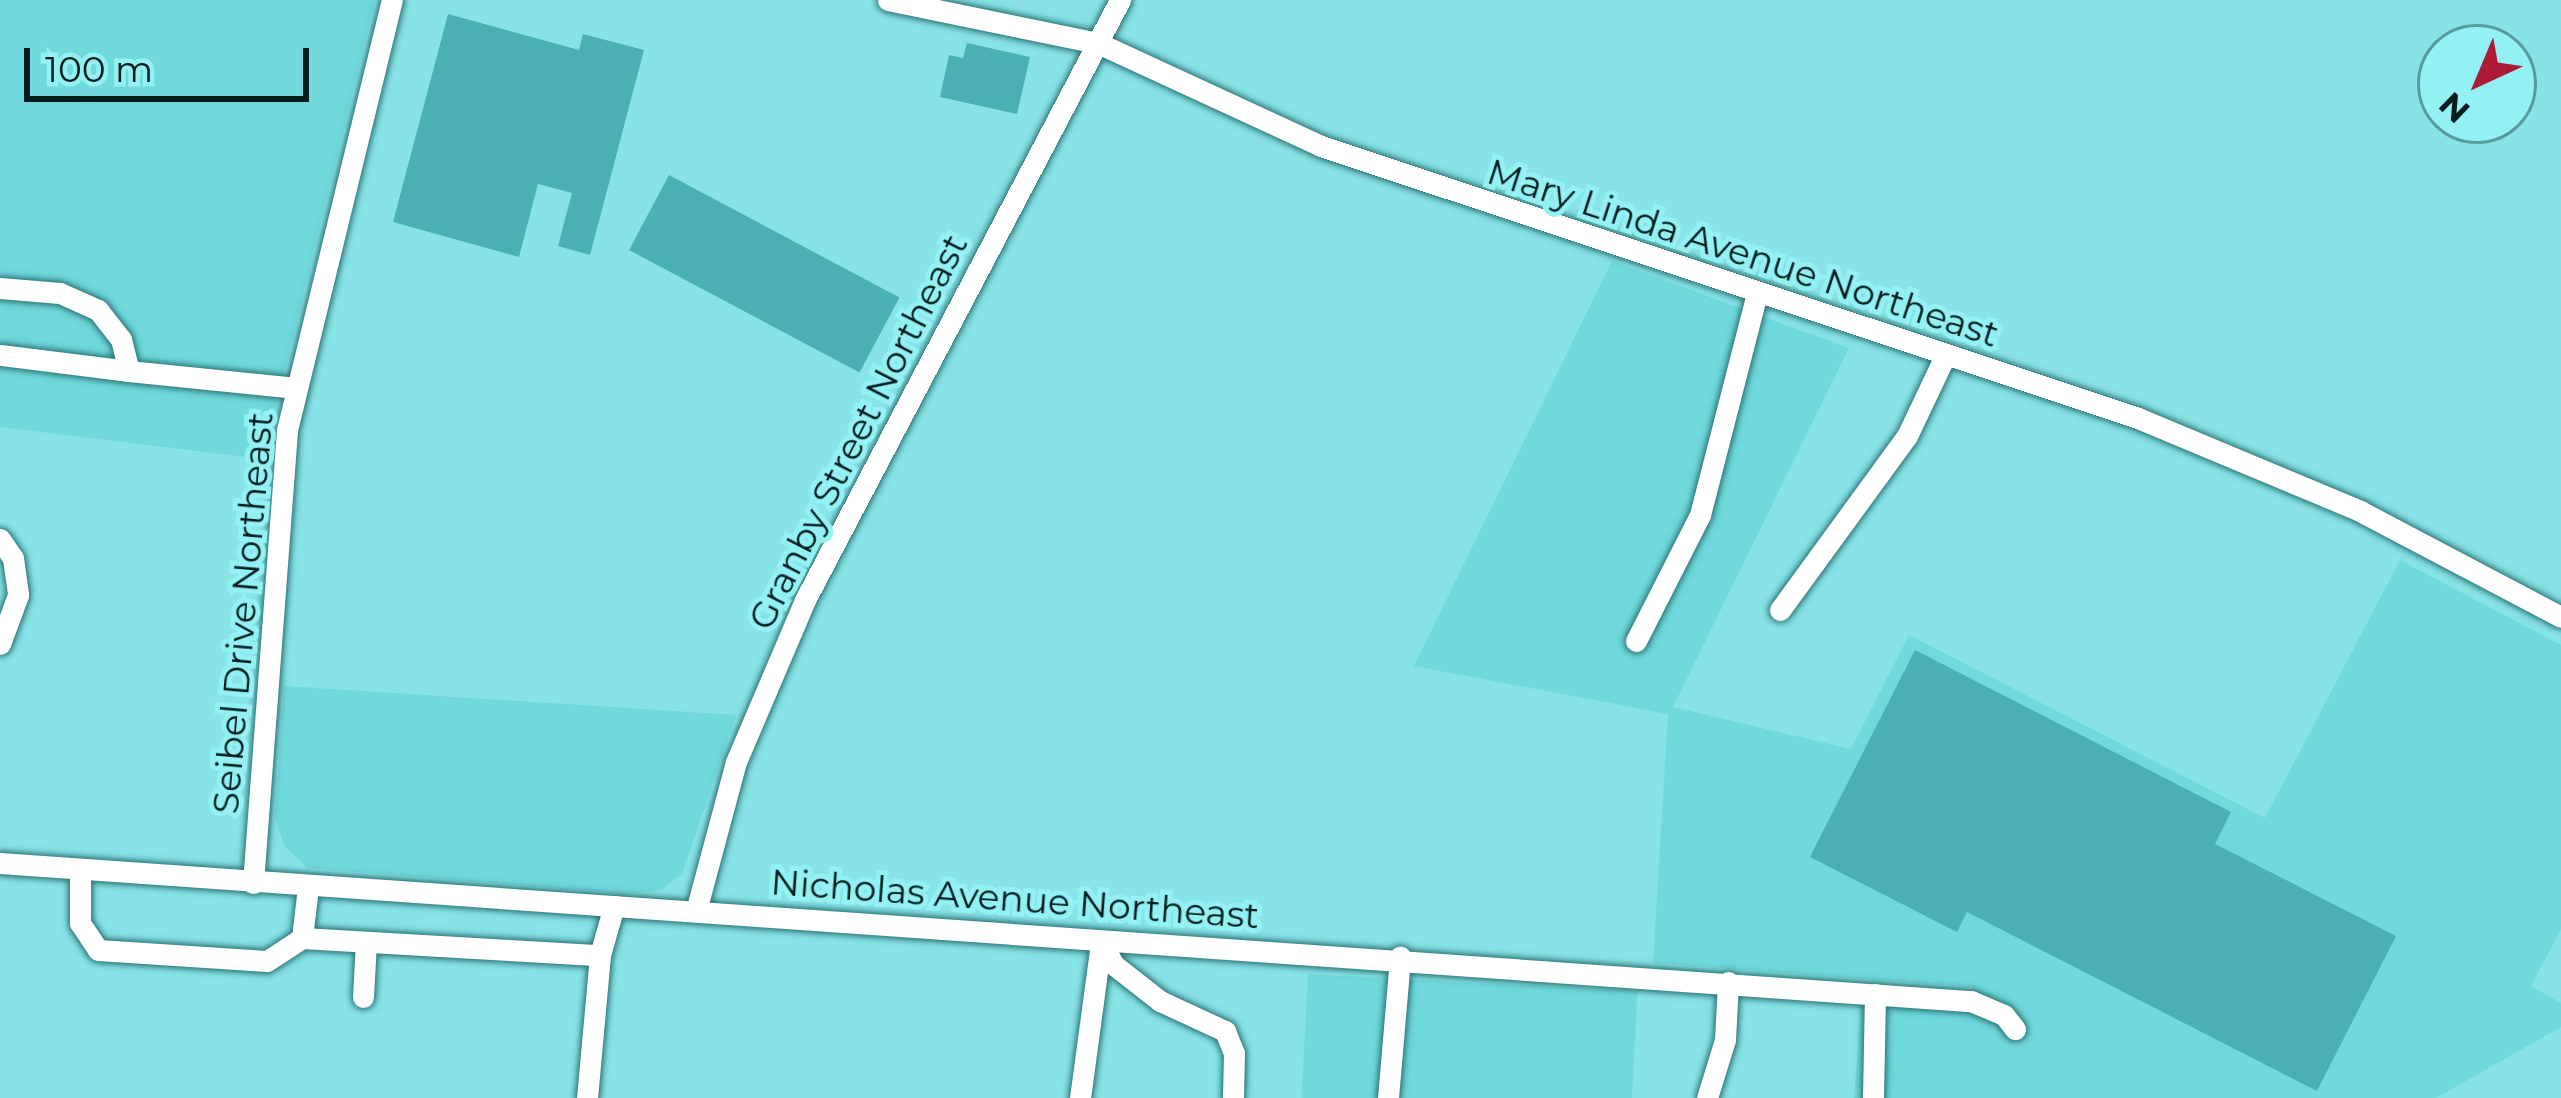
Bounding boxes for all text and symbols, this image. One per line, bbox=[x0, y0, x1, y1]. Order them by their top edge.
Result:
scale bar bbox=[30, 24, 315, 98]
north arrow bbox=[2417, 24, 2537, 144]
text: 100 m bbox=[45, 47, 153, 91]
text: N bbox=[2431, 84, 2478, 131]
street label: Mary Linda Avenue Northeast bbox=[1482, 150, 2004, 356]
street label: Granby Street Northeast bbox=[739, 227, 977, 637]
street label: Seibel Drive Northeast bbox=[204, 410, 282, 816]
street label: Nicholas Avenue Northeast bbox=[769, 860, 1261, 938]

